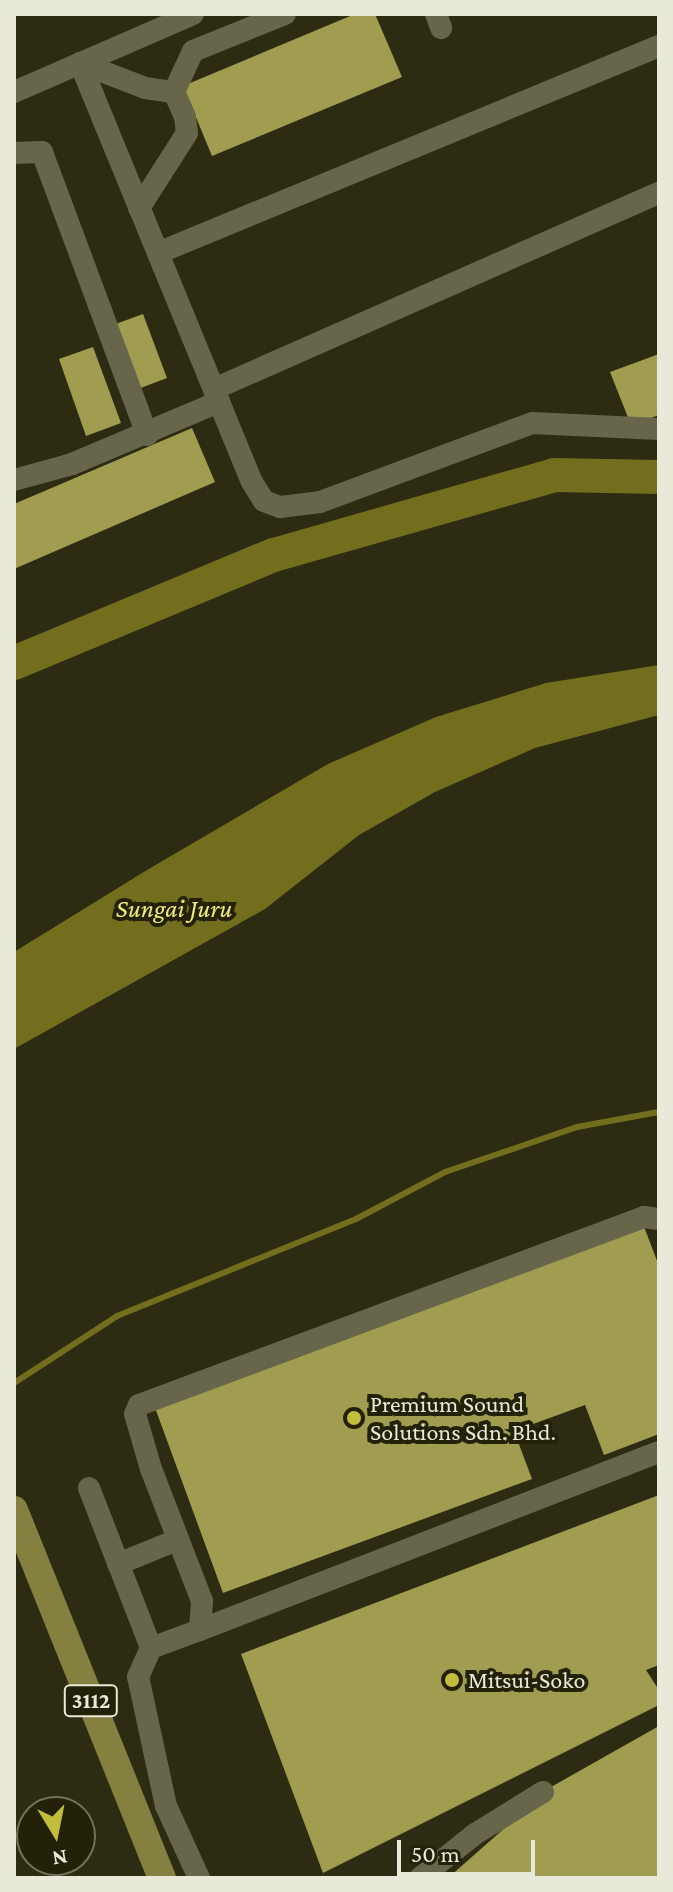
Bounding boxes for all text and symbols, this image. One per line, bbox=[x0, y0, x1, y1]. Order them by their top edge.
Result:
water label: Sungai Juru bbox=[116, 893, 232, 925]
place label: Premium Sound Solutions Sdn. Bhd. bbox=[370, 1390, 556, 1446]
marker: Premium Sound Solutions Sdn. Bhd. bbox=[345, 1409, 363, 1427]
place label: Mitsui-Soko bbox=[468, 1666, 585, 1694]
marker: Mitsui-Soko bbox=[443, 1671, 461, 1689]
road number: 3112 bbox=[63, 1683, 119, 1719]
north arrow bbox=[16, 1796, 96, 1876]
scale bar bbox=[401, 1824, 539, 1874]
text: 50 m bbox=[411, 1840, 460, 1867]
text: N bbox=[50, 1845, 69, 1872]

